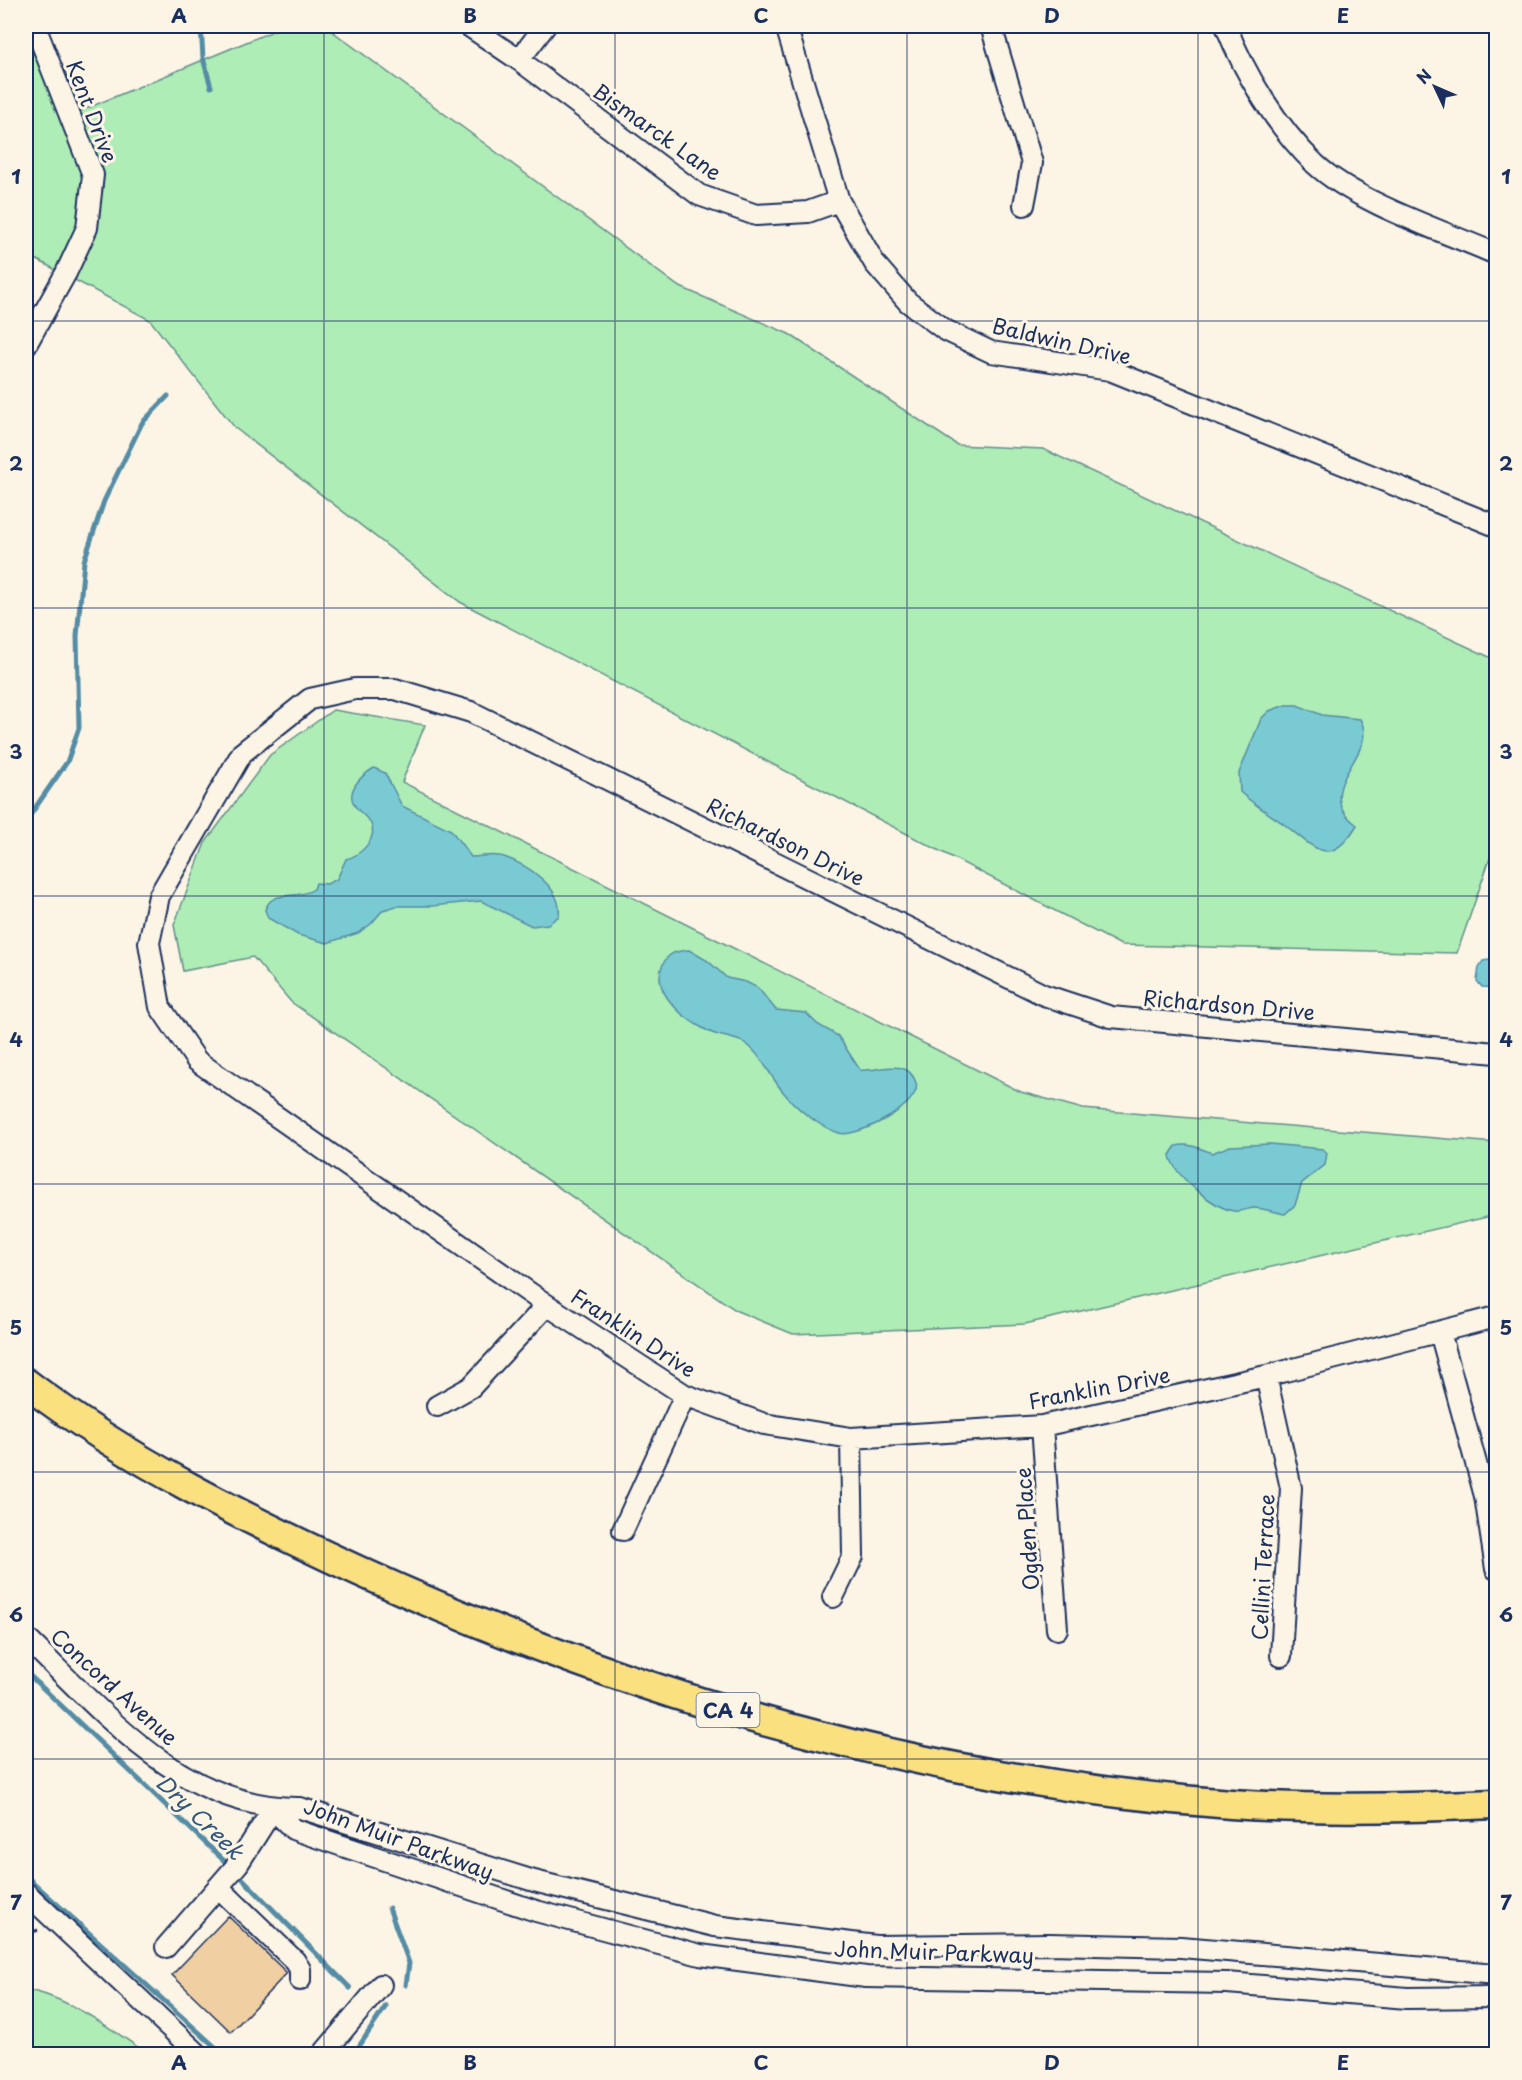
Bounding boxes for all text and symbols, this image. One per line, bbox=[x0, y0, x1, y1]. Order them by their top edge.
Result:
text: A bbox=[171, 0, 187, 30]
text: B bbox=[463, 0, 477, 30]
text: C bbox=[753, 0, 769, 30]
text: D bbox=[1044, 0, 1060, 30]
text: E bbox=[1337, 0, 1349, 30]
street label: Kent Drive bbox=[59, 55, 127, 167]
north arrow bbox=[1405, 57, 1465, 117]
text: N bbox=[1410, 63, 1437, 89]
street label: Bismarck Lane bbox=[587, 75, 729, 187]
text: 1 bbox=[11, 161, 21, 191]
text: 1 bbox=[1501, 161, 1511, 191]
street label: Baldwin Drive bbox=[990, 309, 1134, 371]
text: 2 bbox=[9, 448, 23, 478]
text: 2 bbox=[1499, 448, 1513, 478]
text: 3 bbox=[9, 736, 23, 766]
text: 3 bbox=[1499, 736, 1513, 766]
street label: Richardson Drive bbox=[702, 789, 870, 893]
street label: Richardson Drive bbox=[1142, 981, 1316, 1027]
text: 4 bbox=[9, 1024, 23, 1054]
text: 4 bbox=[1499, 1024, 1513, 1054]
street label: Franklin Drive bbox=[565, 1280, 703, 1384]
text: 5 bbox=[10, 1312, 22, 1342]
text: 5 bbox=[1500, 1312, 1512, 1342]
street label: Franklin Drive bbox=[1026, 1358, 1172, 1416]
street label: Ogden Place bbox=[1006, 1466, 1046, 1592]
street label: Cellini Terrace bbox=[1242, 1493, 1282, 1641]
text: 6 bbox=[9, 1599, 23, 1629]
text: 6 bbox=[1499, 1599, 1513, 1629]
street label: Concord Avenue bbox=[44, 1620, 186, 1752]
road number: CA 4 bbox=[696, 1693, 760, 1727]
water label: Dry Creek bbox=[150, 1766, 253, 1867]
street label: John Muir Parkway bbox=[300, 1789, 498, 1887]
text: 7 bbox=[10, 1887, 22, 1917]
text: 7 bbox=[1500, 1887, 1512, 1917]
street label: John Muir Parkway bbox=[834, 1932, 1034, 1970]
text: A bbox=[171, 2047, 187, 2077]
text: B bbox=[463, 2047, 477, 2077]
text: C bbox=[753, 2047, 769, 2077]
text: D bbox=[1044, 2047, 1060, 2077]
text: E bbox=[1337, 2047, 1349, 2077]

